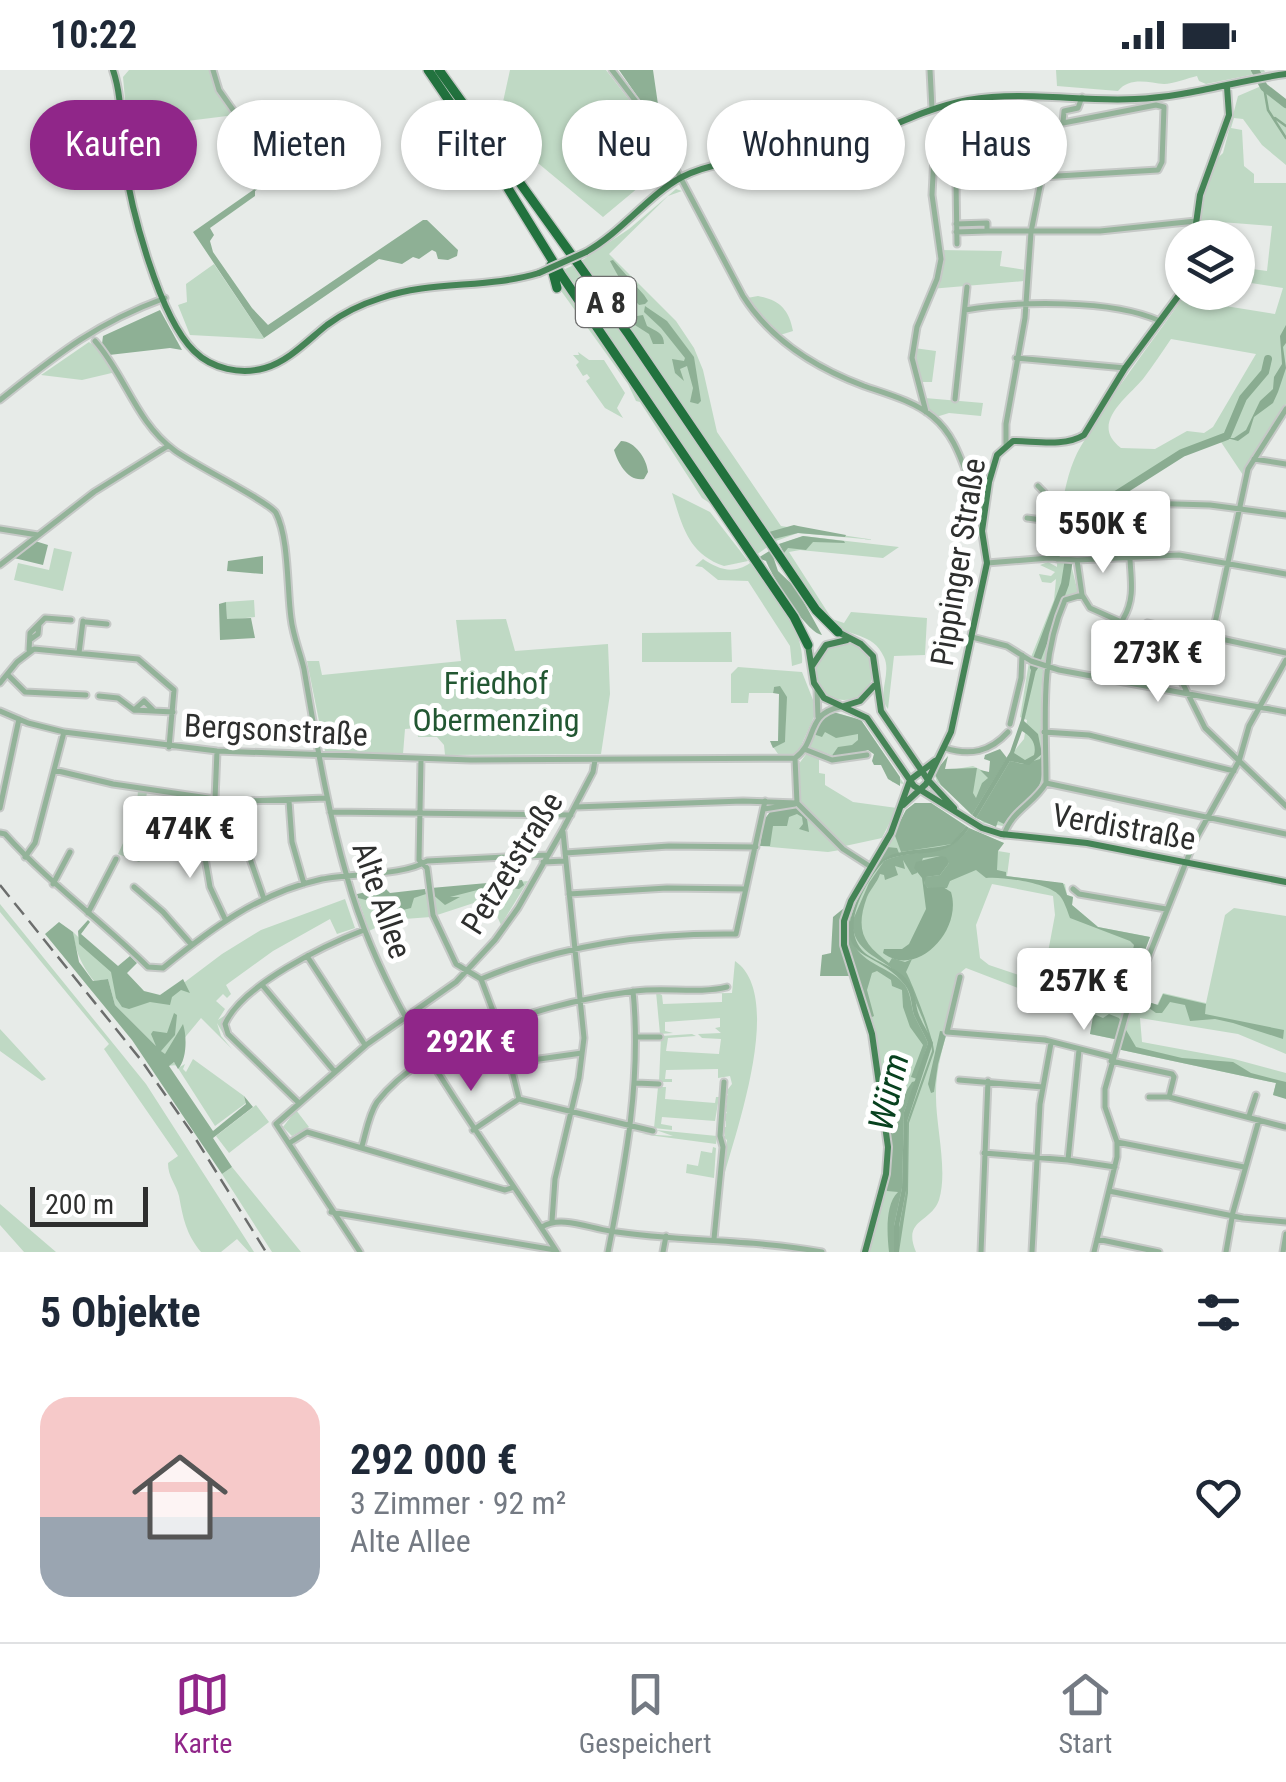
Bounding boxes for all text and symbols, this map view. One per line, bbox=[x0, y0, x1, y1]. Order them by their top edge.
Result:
text: 10:22 bbox=[50, 13, 137, 57]
chip: Kaufen bbox=[30, 100, 197, 190]
chip: Mieten bbox=[217, 100, 381, 190]
chip: Filter bbox=[401, 100, 542, 190]
chip: Neu bbox=[562, 100, 687, 190]
chip: Wohnung bbox=[707, 100, 905, 190]
chip: Haus bbox=[925, 100, 1067, 190]
map controls bbox=[1165, 220, 1255, 310]
button: layers bbox=[1165, 220, 1255, 310]
road number: A 8 bbox=[576, 277, 636, 327]
street label: Pippinger Straße bbox=[923, 456, 993, 668]
pin: 550K € bbox=[1022, 491, 1184, 576]
text: 550K € bbox=[1058, 504, 1148, 542]
pin: 273K € bbox=[1077, 620, 1239, 705]
text: 273K € bbox=[1113, 633, 1203, 671]
park label: Friedhof Obermenzing bbox=[412, 664, 580, 739]
street label: Bergsonstraße bbox=[183, 706, 369, 754]
street label: Petzetstraße bbox=[453, 785, 571, 941]
pin: 474K € bbox=[109, 796, 271, 881]
street label: Verdistraße bbox=[1049, 796, 1199, 858]
text: 474K € bbox=[145, 809, 235, 847]
street label: Alte Allee bbox=[344, 837, 420, 963]
pin: 257K € bbox=[1003, 948, 1165, 1033]
text: 257K € bbox=[1039, 961, 1129, 999]
pin: 292K € bbox=[390, 1009, 552, 1094]
text: 292K € bbox=[426, 1022, 516, 1060]
water label: Würm bbox=[860, 1049, 918, 1135]
scale bar bbox=[30, 1182, 148, 1226]
text: 200 m bbox=[45, 1188, 114, 1221]
icon: filters bbox=[1191, 1285, 1246, 1340]
text: 5 Objekte bbox=[40, 1288, 201, 1337]
text: 292 000 € bbox=[350, 1435, 518, 1484]
icon: home bbox=[120, 1437, 240, 1557]
icon: heart bbox=[1191, 1470, 1246, 1525]
text: 3 Zimmer · 92 m² bbox=[350, 1484, 566, 1522]
text: Alte Allee bbox=[350, 1522, 471, 1560]
tab: Karte bbox=[173, 1667, 232, 1760]
tab: Gespeichert bbox=[579, 1667, 712, 1760]
tab: Start bbox=[1058, 1667, 1113, 1760]

